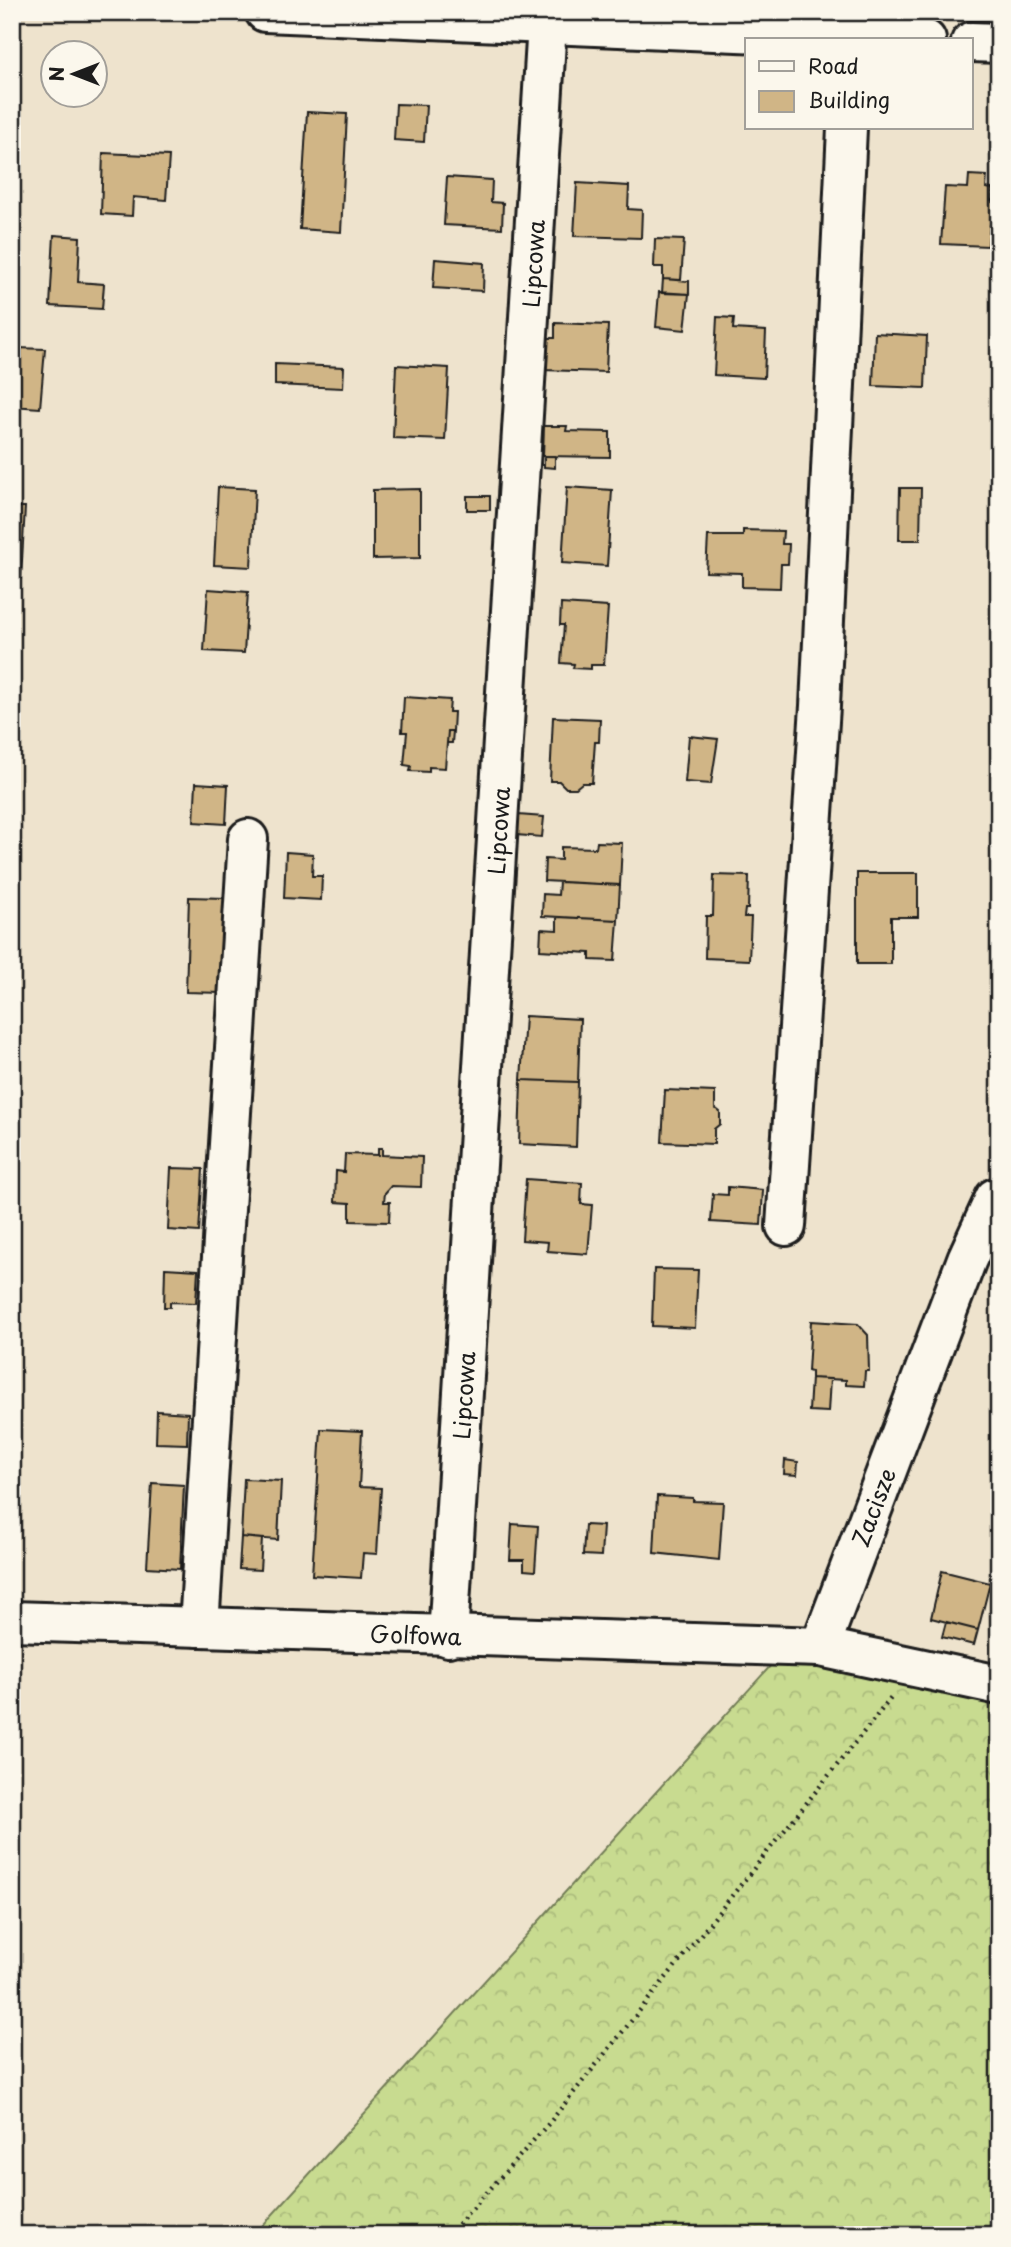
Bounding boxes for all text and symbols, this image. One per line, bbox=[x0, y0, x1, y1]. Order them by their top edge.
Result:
north arrow bbox=[38, 38, 108, 108]
legend bbox=[745, 38, 972, 130]
text: Road bbox=[808, 49, 859, 81]
text: N bbox=[42, 66, 70, 82]
text: Building bbox=[808, 83, 890, 115]
street label: Lipcowa bbox=[512, 218, 553, 309]
street label: Lipcowa bbox=[477, 785, 518, 876]
street label: Lipcowa bbox=[443, 1350, 483, 1441]
street label: Zacisze bbox=[842, 1463, 904, 1551]
street label: Golfowa bbox=[369, 1615, 463, 1653]

